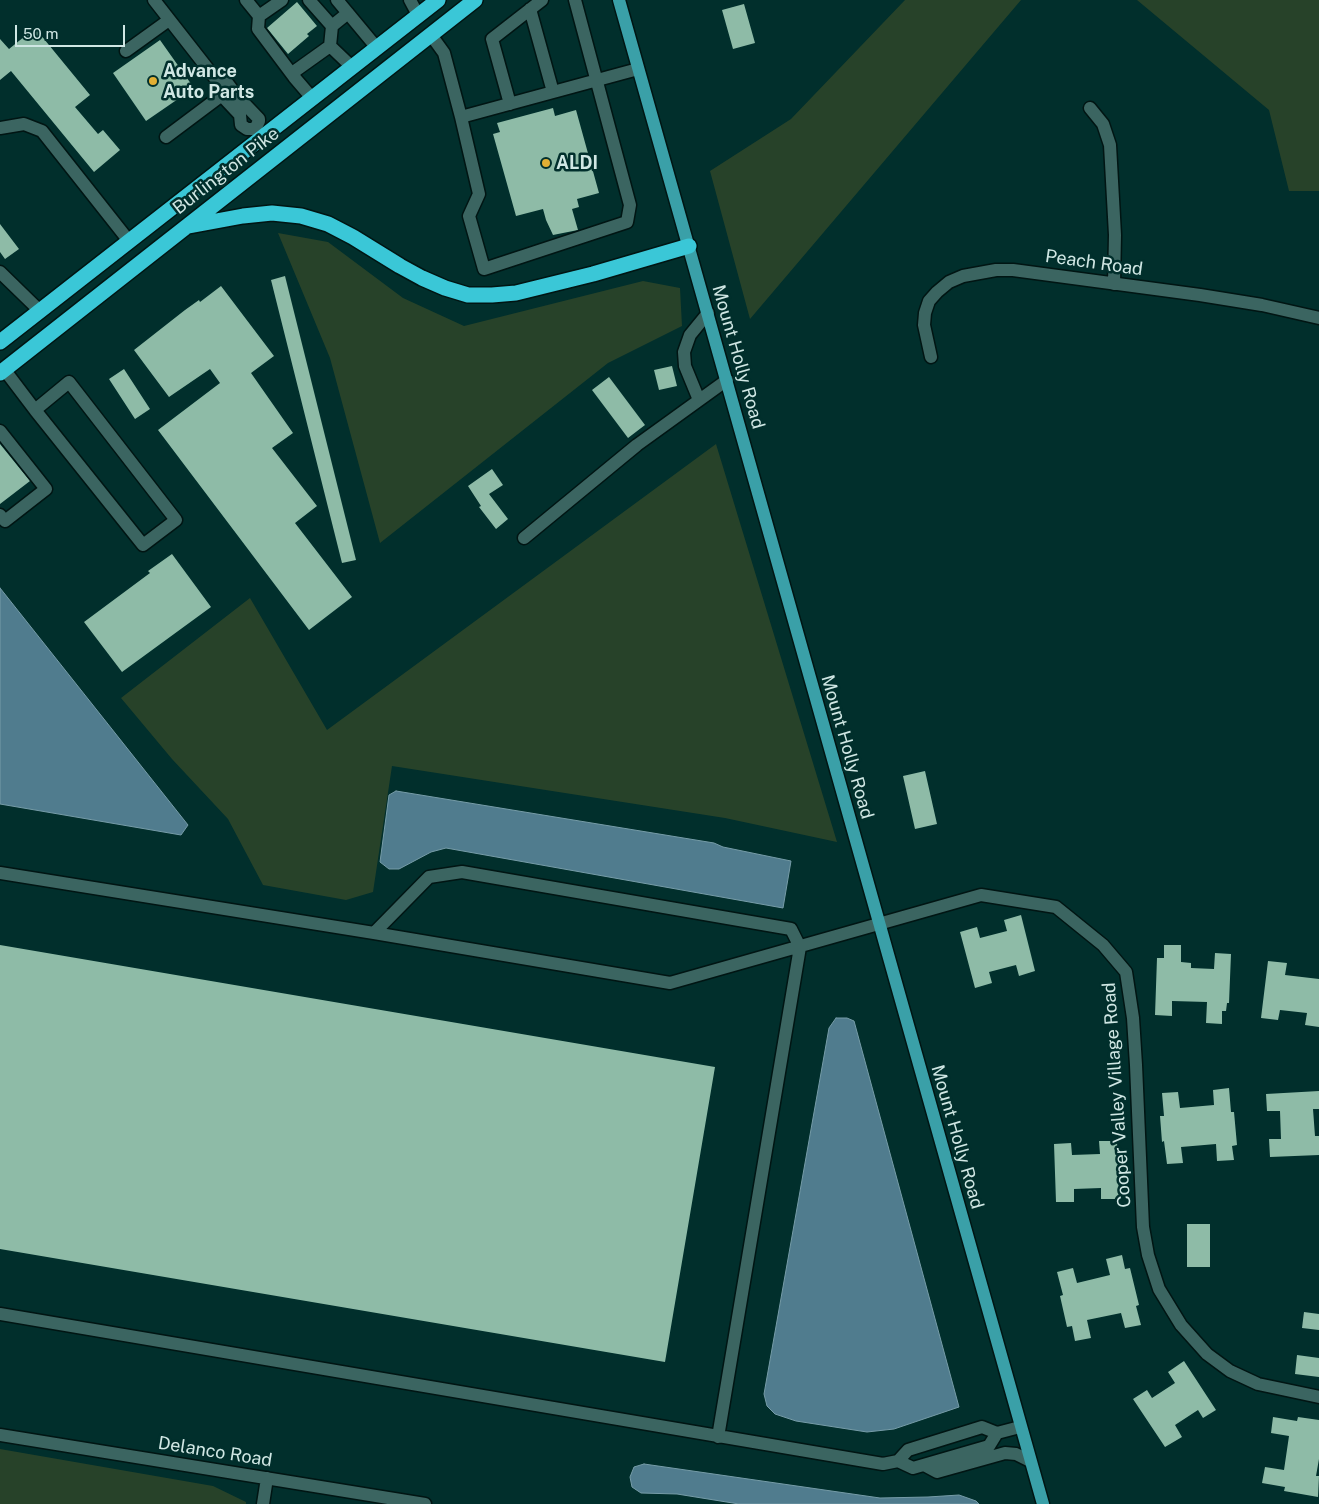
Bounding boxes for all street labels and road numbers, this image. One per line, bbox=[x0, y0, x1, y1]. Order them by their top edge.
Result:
street label: Burlington Pike bbox=[169, 123, 283, 219]
street label: Peach Road bbox=[1044, 245, 1144, 281]
street label: Mount Holly Road bbox=[707, 283, 769, 431]
street label: Mount Holly Road bbox=[816, 673, 878, 821]
street label: Cooper Valley Village Road bbox=[1098, 982, 1136, 1208]
street label: Mount Holly Road bbox=[926, 1063, 988, 1211]
street label: Delanco Road bbox=[156, 1432, 274, 1472]

